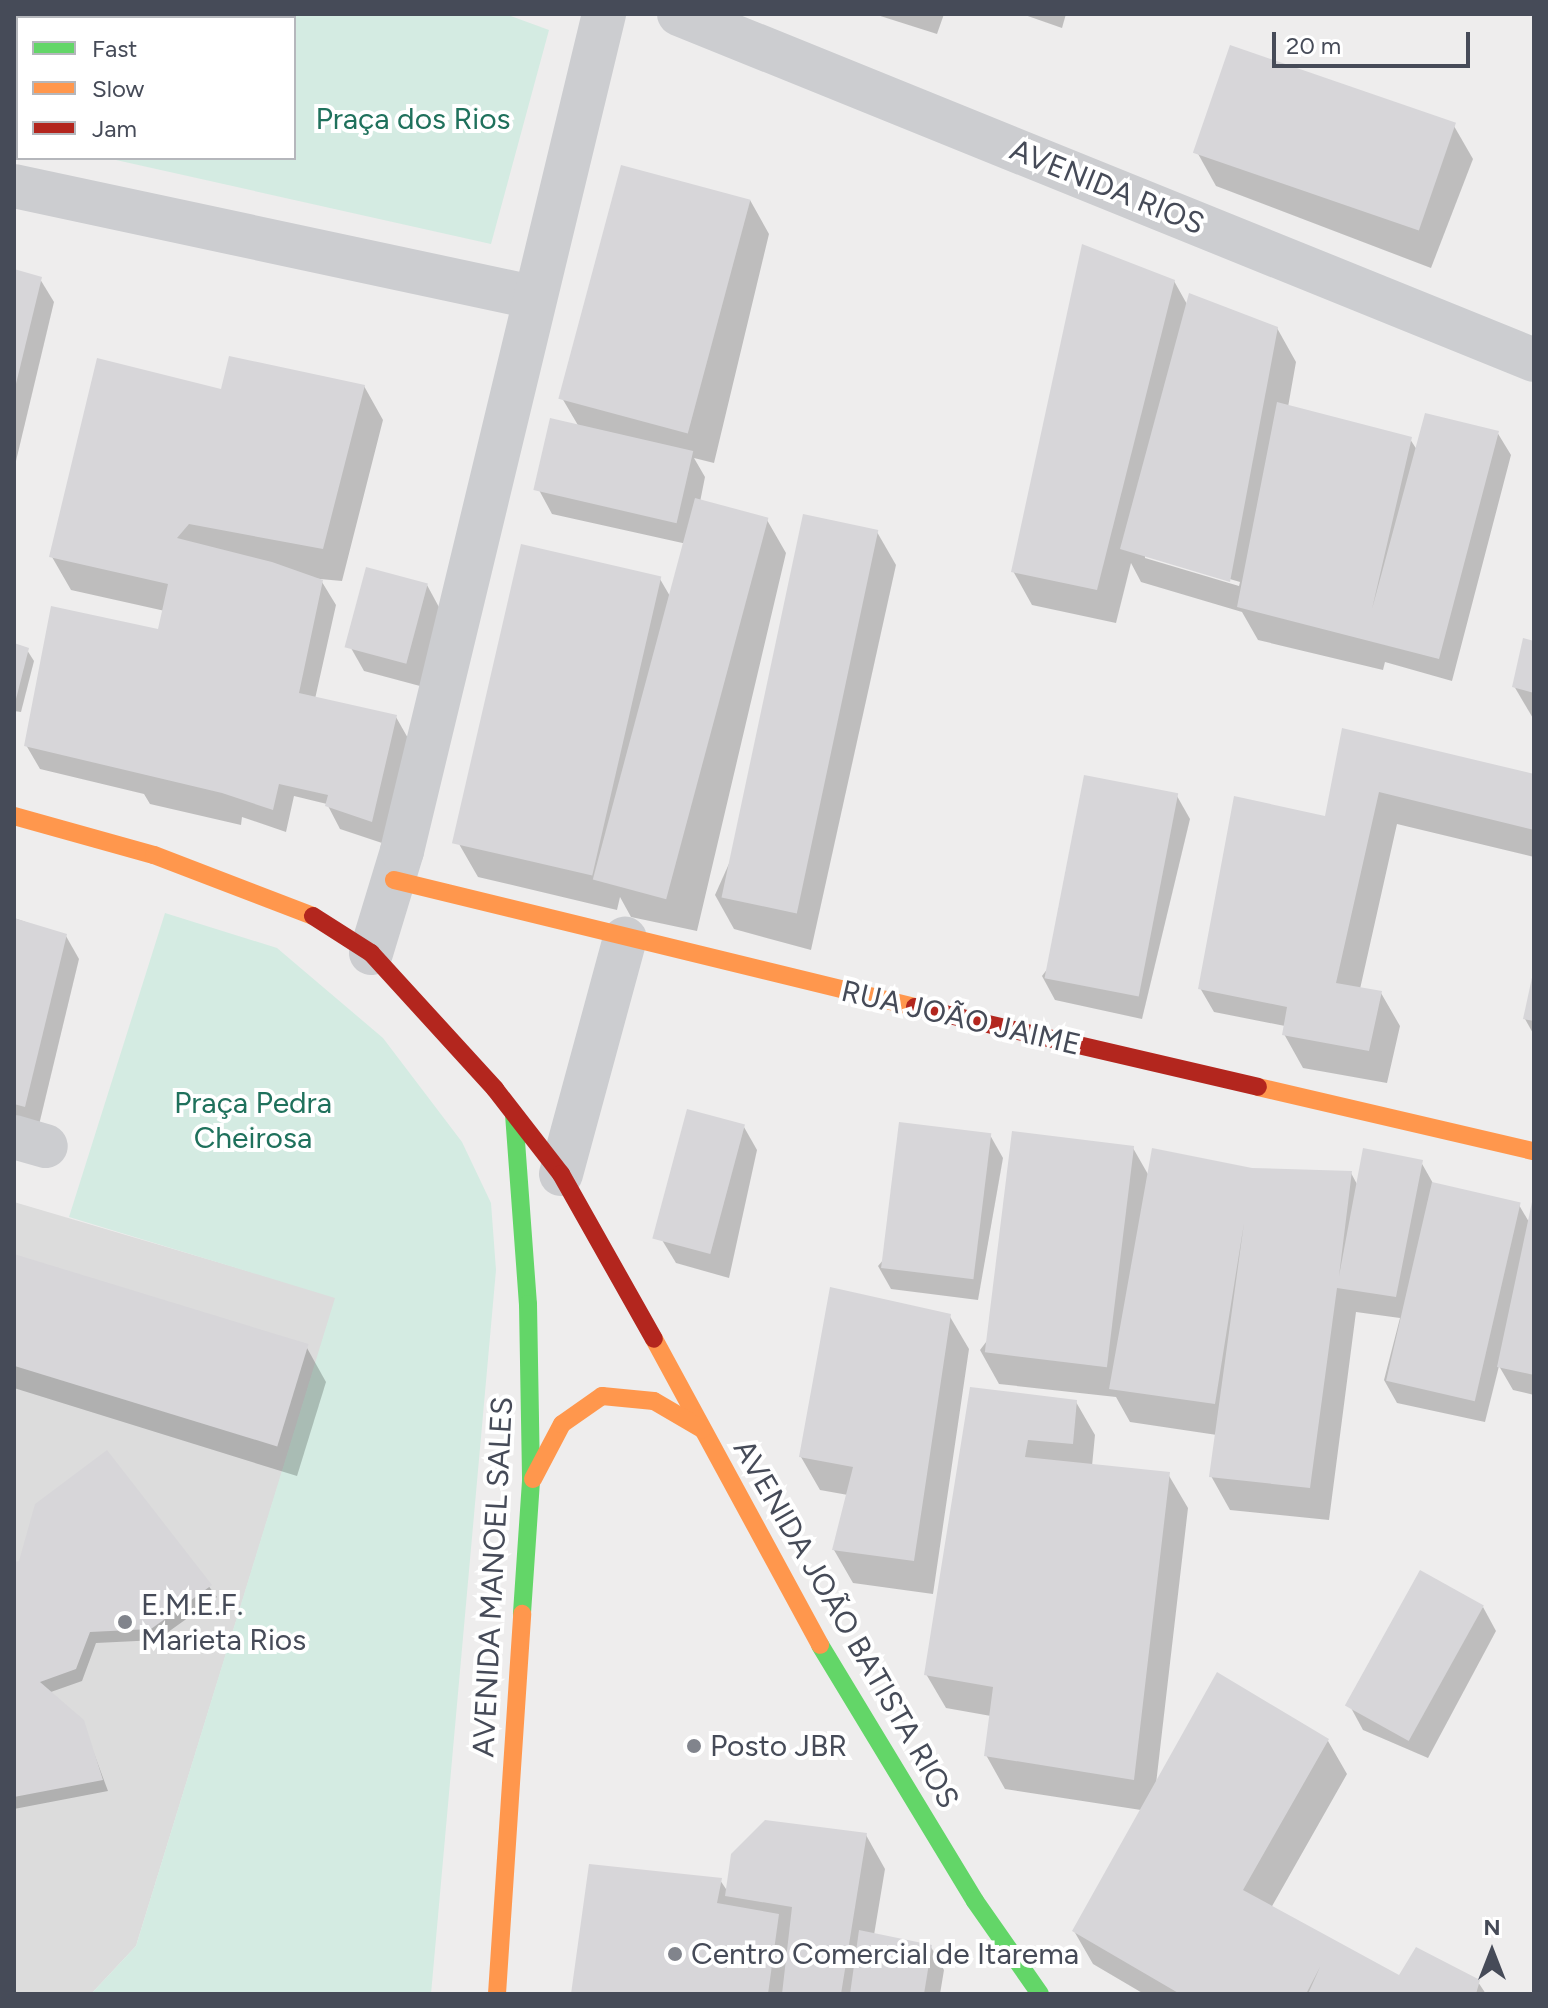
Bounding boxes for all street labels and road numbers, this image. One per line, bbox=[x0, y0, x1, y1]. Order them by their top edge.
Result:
street label: AVENIDA RIOS bbox=[1005, 132, 1209, 242]
street label: RUA JOÃO JAIME bbox=[838, 973, 1084, 1063]
street label: AVENIDA MANOEL SALES bbox=[466, 1396, 520, 1758]
street label: AVENIDA JOÃO BATISTA RIOS bbox=[726, 1433, 966, 1815]

